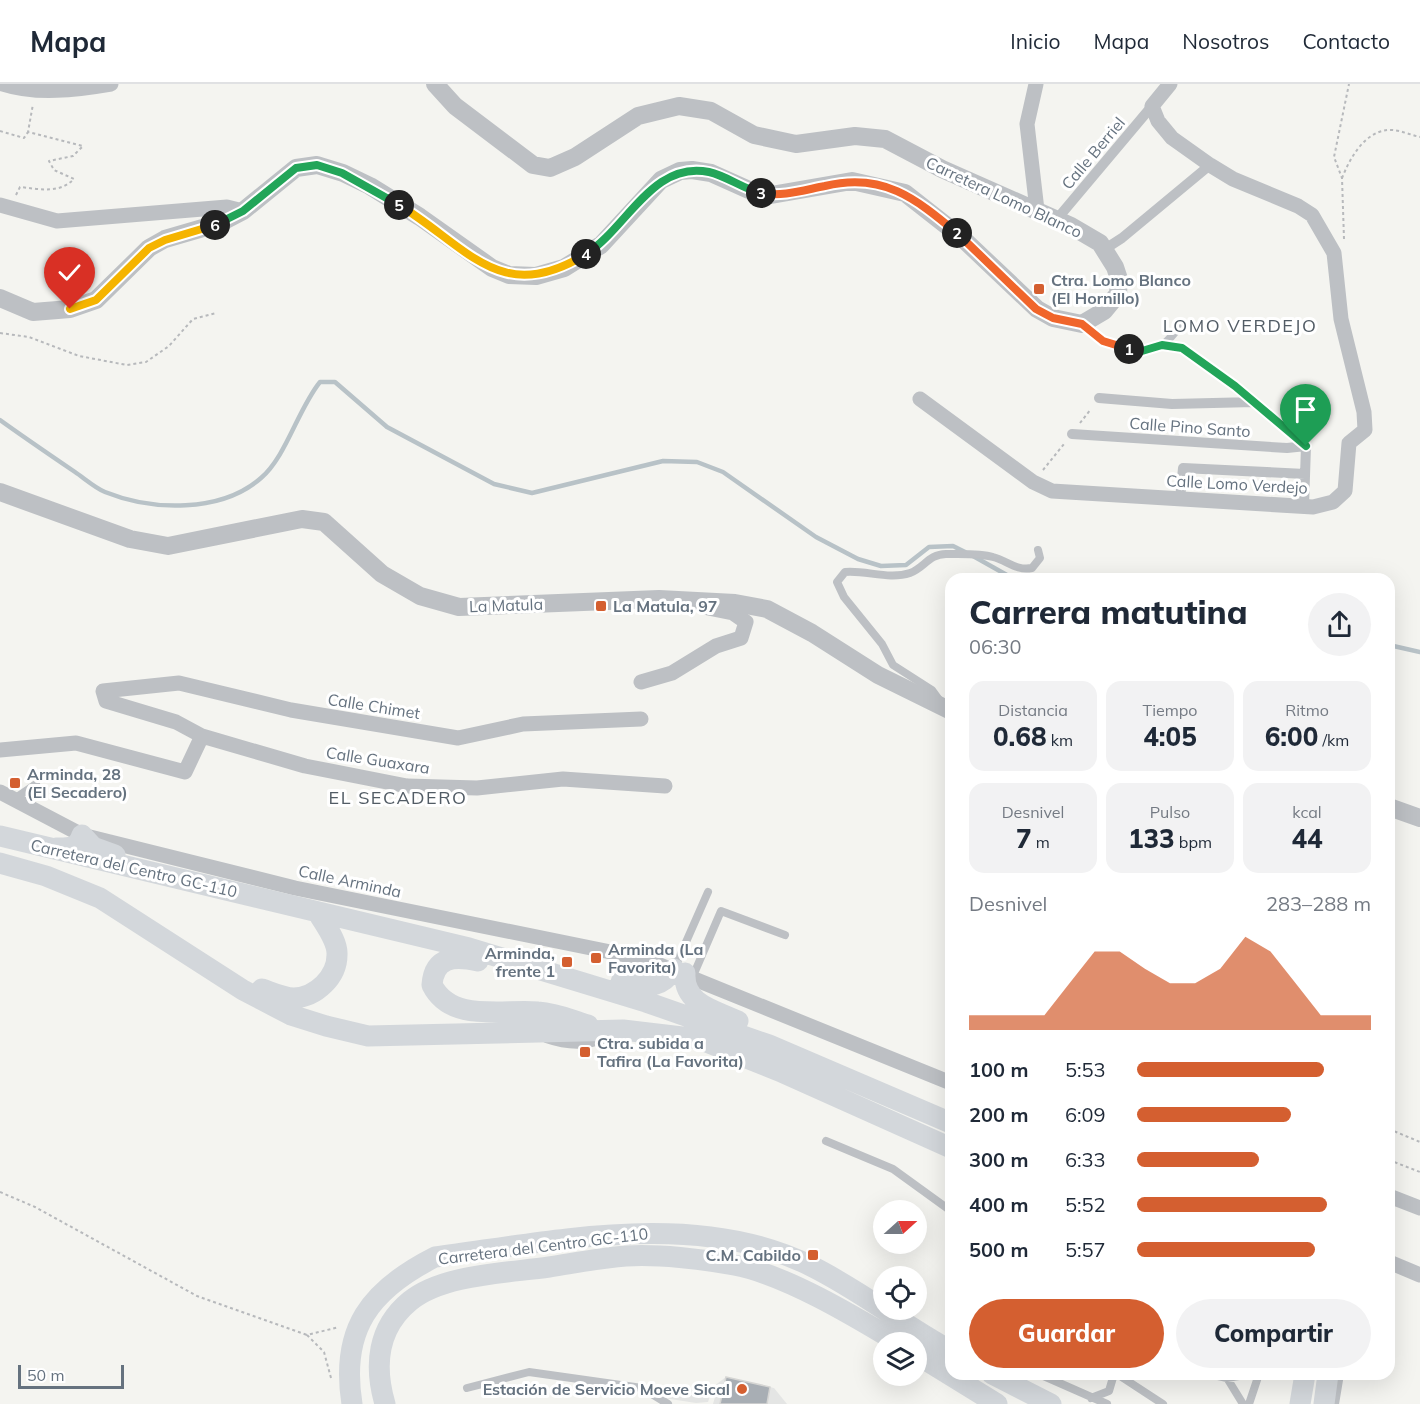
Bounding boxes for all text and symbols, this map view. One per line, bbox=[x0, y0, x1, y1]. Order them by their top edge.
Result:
text: Mapa bbox=[30, 24, 106, 59]
text: Inicio bbox=[1010, 28, 1060, 54]
text: Mapa bbox=[1093, 28, 1149, 54]
text: Nosotros bbox=[1182, 28, 1269, 54]
text: Contacto bbox=[1302, 28, 1390, 54]
street label: Calle Berriel bbox=[1057, 113, 1129, 193]
street label: Carretera Lomo Blanco bbox=[923, 152, 1085, 242]
pin: 3 bbox=[746, 178, 776, 208]
text: 3 bbox=[756, 183, 766, 203]
pin: 5 bbox=[384, 190, 414, 220]
text: 5 bbox=[394, 195, 404, 215]
pin: 6 bbox=[200, 210, 230, 240]
text: 6 bbox=[210, 215, 220, 235]
pin: 2 bbox=[942, 218, 972, 248]
text: 2 bbox=[952, 223, 962, 243]
pin: 4 bbox=[571, 239, 601, 269]
text: 4 bbox=[581, 244, 591, 264]
pin bbox=[44, 247, 95, 309]
icon: check bbox=[53, 256, 86, 289]
place label: Ctra. Lomo Blanco (El Hornillo) bbox=[1051, 270, 1191, 308]
marker: Ctra. Lomo Blanco (El Hornillo) bbox=[1032, 282, 1046, 296]
district label: LOMO VERDEJO bbox=[1163, 314, 1317, 337]
pin: 1 bbox=[1114, 334, 1144, 364]
text: 1 bbox=[1124, 339, 1134, 359]
pin bbox=[1280, 384, 1331, 446]
icon: arrive bbox=[1289, 393, 1322, 426]
street label: Calle Pino Santo bbox=[1129, 413, 1251, 441]
street label: Calle Lomo Verdejo bbox=[1166, 470, 1308, 498]
text: Carrera matutina bbox=[969, 591, 1248, 632]
button: share bbox=[1308, 593, 1371, 656]
street label: La Matula bbox=[469, 594, 543, 616]
place label: La Matula, 97 bbox=[613, 596, 717, 616]
marker: La Matula, 97 bbox=[594, 599, 608, 613]
text: 06:30 bbox=[969, 634, 1022, 659]
street label: Calle Chimet bbox=[326, 689, 422, 723]
text: Distancia bbox=[998, 700, 1068, 720]
text: Tiempo bbox=[1143, 700, 1197, 720]
text: Ritmo bbox=[1285, 700, 1329, 720]
text: 0.68 bbox=[993, 720, 1047, 753]
text: 4:05 bbox=[1143, 720, 1197, 753]
text: 6:00 bbox=[1265, 720, 1318, 753]
text: km bbox=[1047, 730, 1073, 750]
text: /km bbox=[1318, 730, 1349, 750]
street label: Calle Guaxara bbox=[325, 742, 431, 778]
place label: Arminda, 28 (El Secadero) bbox=[27, 764, 128, 802]
marker: Arminda, 28 (El Secadero) bbox=[8, 776, 22, 790]
district label: EL SECADERO bbox=[329, 786, 467, 809]
text: Desnivel bbox=[1002, 802, 1064, 822]
text: Pulso bbox=[1150, 802, 1190, 822]
text: kcal bbox=[1292, 802, 1322, 822]
text: 7 bbox=[1016, 822, 1032, 855]
text: 133 bbox=[1128, 822, 1175, 855]
text: 44 bbox=[1291, 822, 1323, 855]
text: m bbox=[1032, 832, 1050, 852]
text: bpm bbox=[1175, 832, 1212, 852]
street label: Carretera del Centro GC-110 bbox=[29, 834, 239, 902]
street label: Calle Arminda bbox=[297, 860, 403, 902]
text: Desnivel bbox=[969, 891, 1047, 916]
text: 283–288 m bbox=[1266, 891, 1371, 916]
place label: Arminda (La Favorita) bbox=[608, 939, 703, 977]
place label: Arminda, frente 1 bbox=[485, 943, 555, 981]
marker: Arminda (La Favorita) bbox=[589, 951, 603, 965]
marker: Arminda, frente 1 bbox=[560, 955, 574, 969]
place label: Ctra. subida a Tafira (La Favorita) bbox=[597, 1033, 744, 1071]
marker: Ctra. subida a Tafira (La Favorita) bbox=[578, 1045, 592, 1059]
text: 100 m bbox=[969, 1057, 1028, 1082]
text: 5:53 bbox=[1065, 1057, 1106, 1082]
text: 200 m bbox=[969, 1102, 1028, 1127]
text: 6:09 bbox=[1065, 1102, 1106, 1127]
text: 300 m bbox=[969, 1147, 1028, 1172]
text: 6:33 bbox=[1065, 1147, 1106, 1172]
text: 400 m bbox=[969, 1192, 1028, 1217]
text: 5:52 bbox=[1065, 1192, 1106, 1217]
north arrow bbox=[873, 1200, 927, 1254]
map controls bbox=[873, 1200, 927, 1386]
street label: Carretera del Centro GC-110 bbox=[437, 1223, 649, 1269]
text: 500 m bbox=[969, 1237, 1028, 1262]
text: 5:57 bbox=[1065, 1237, 1106, 1262]
place label: C.M. Cabildo bbox=[705, 1245, 801, 1265]
marker: C.M. Cabildo bbox=[806, 1248, 820, 1262]
button: locate bbox=[873, 1266, 927, 1320]
button: Guardar bbox=[969, 1299, 1164, 1368]
button: Compartir bbox=[1176, 1299, 1371, 1368]
button: layers bbox=[873, 1332, 927, 1386]
scale bar bbox=[18, 1362, 124, 1390]
text: 50 m bbox=[27, 1365, 64, 1385]
place label: Estación de Servicio Moeve Sical bbox=[483, 1379, 730, 1399]
marker: Estación de Servicio Moeve Sical bbox=[735, 1382, 749, 1396]

